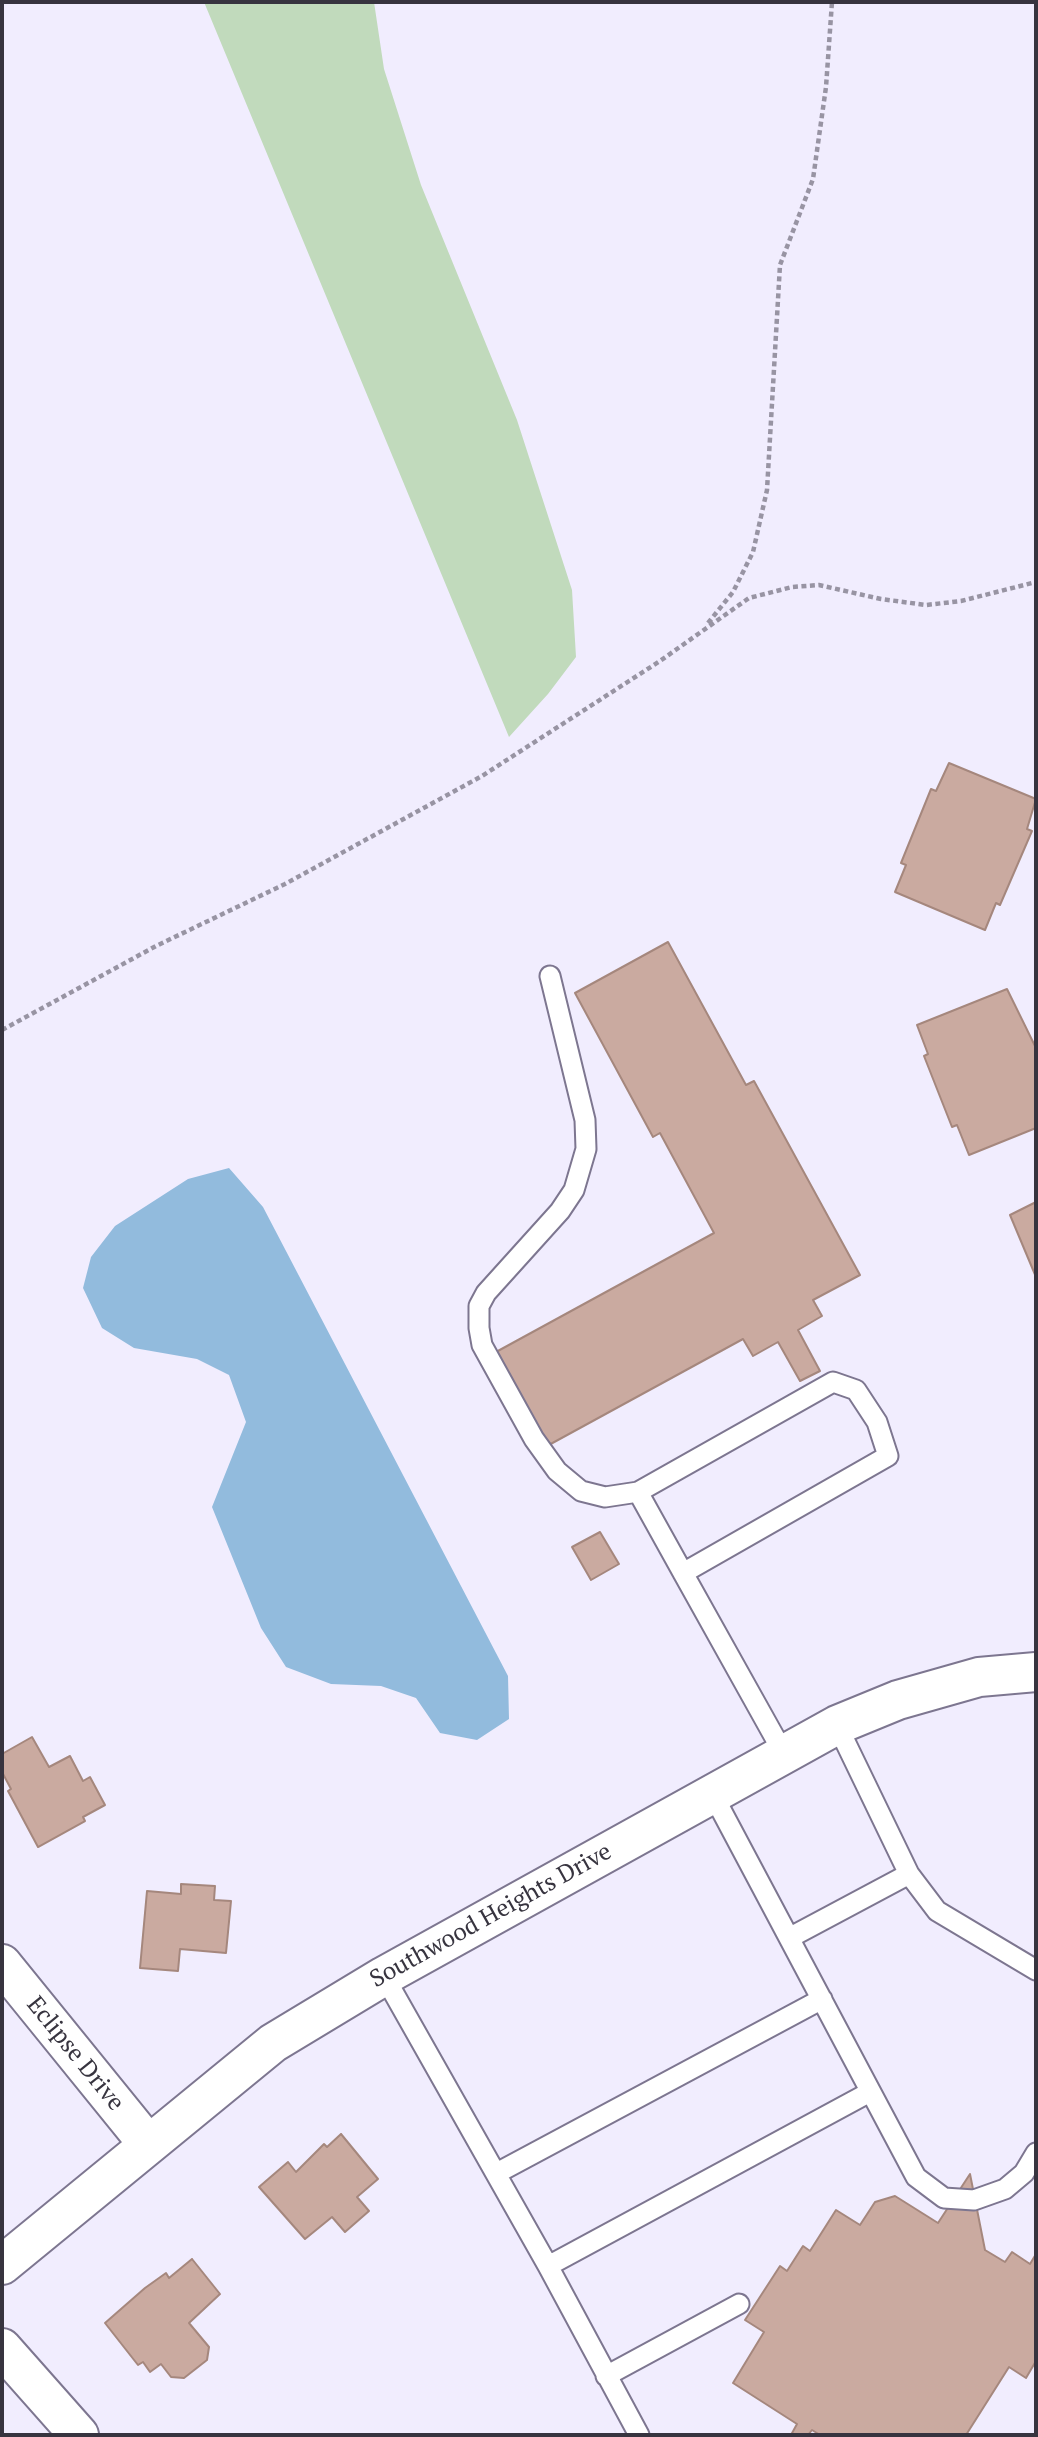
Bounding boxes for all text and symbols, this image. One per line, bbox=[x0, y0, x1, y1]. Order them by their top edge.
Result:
street label: Southwood Heights Drive bbox=[365, 1838, 617, 1994]
street label: Eclipse Drive bbox=[20, 1991, 130, 2117]

